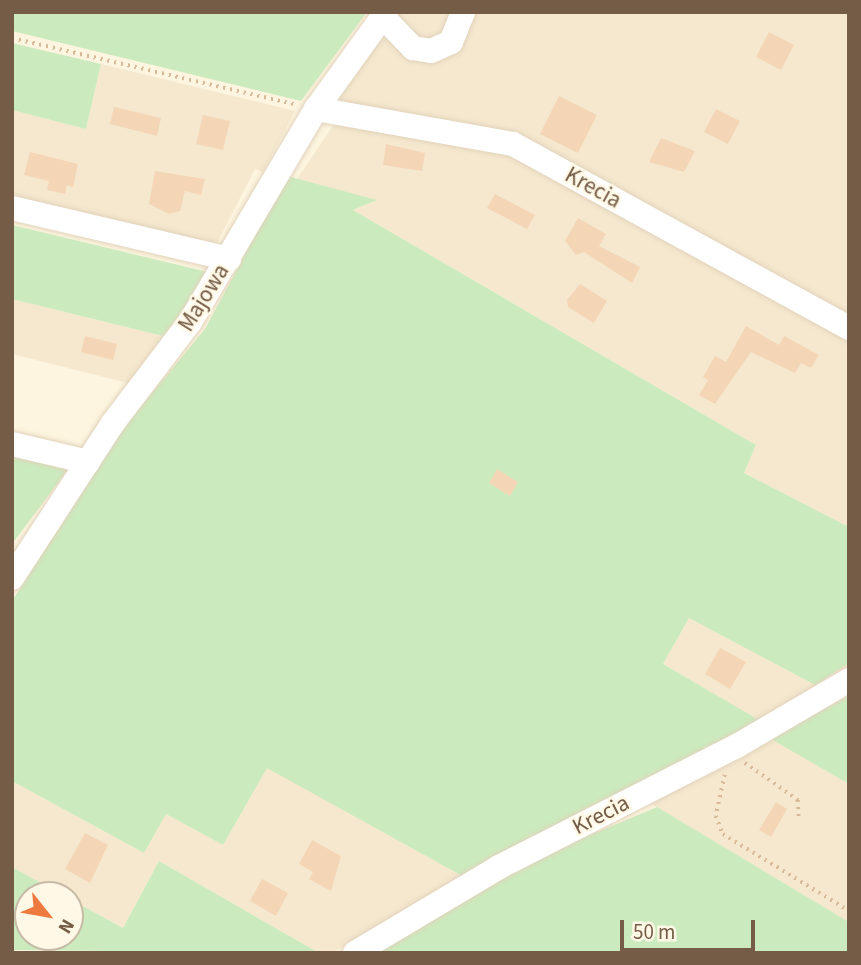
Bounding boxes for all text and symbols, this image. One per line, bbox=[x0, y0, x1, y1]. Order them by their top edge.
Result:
street label: Krecia bbox=[560, 161, 626, 215]
street label: Majowa bbox=[173, 259, 235, 337]
street label: Krecia bbox=[568, 789, 634, 841]
north arrow bbox=[14, 881, 84, 951]
scale bar bbox=[623, 906, 758, 950]
text: N bbox=[51, 914, 81, 938]
text: 50 m bbox=[633, 917, 675, 947]

